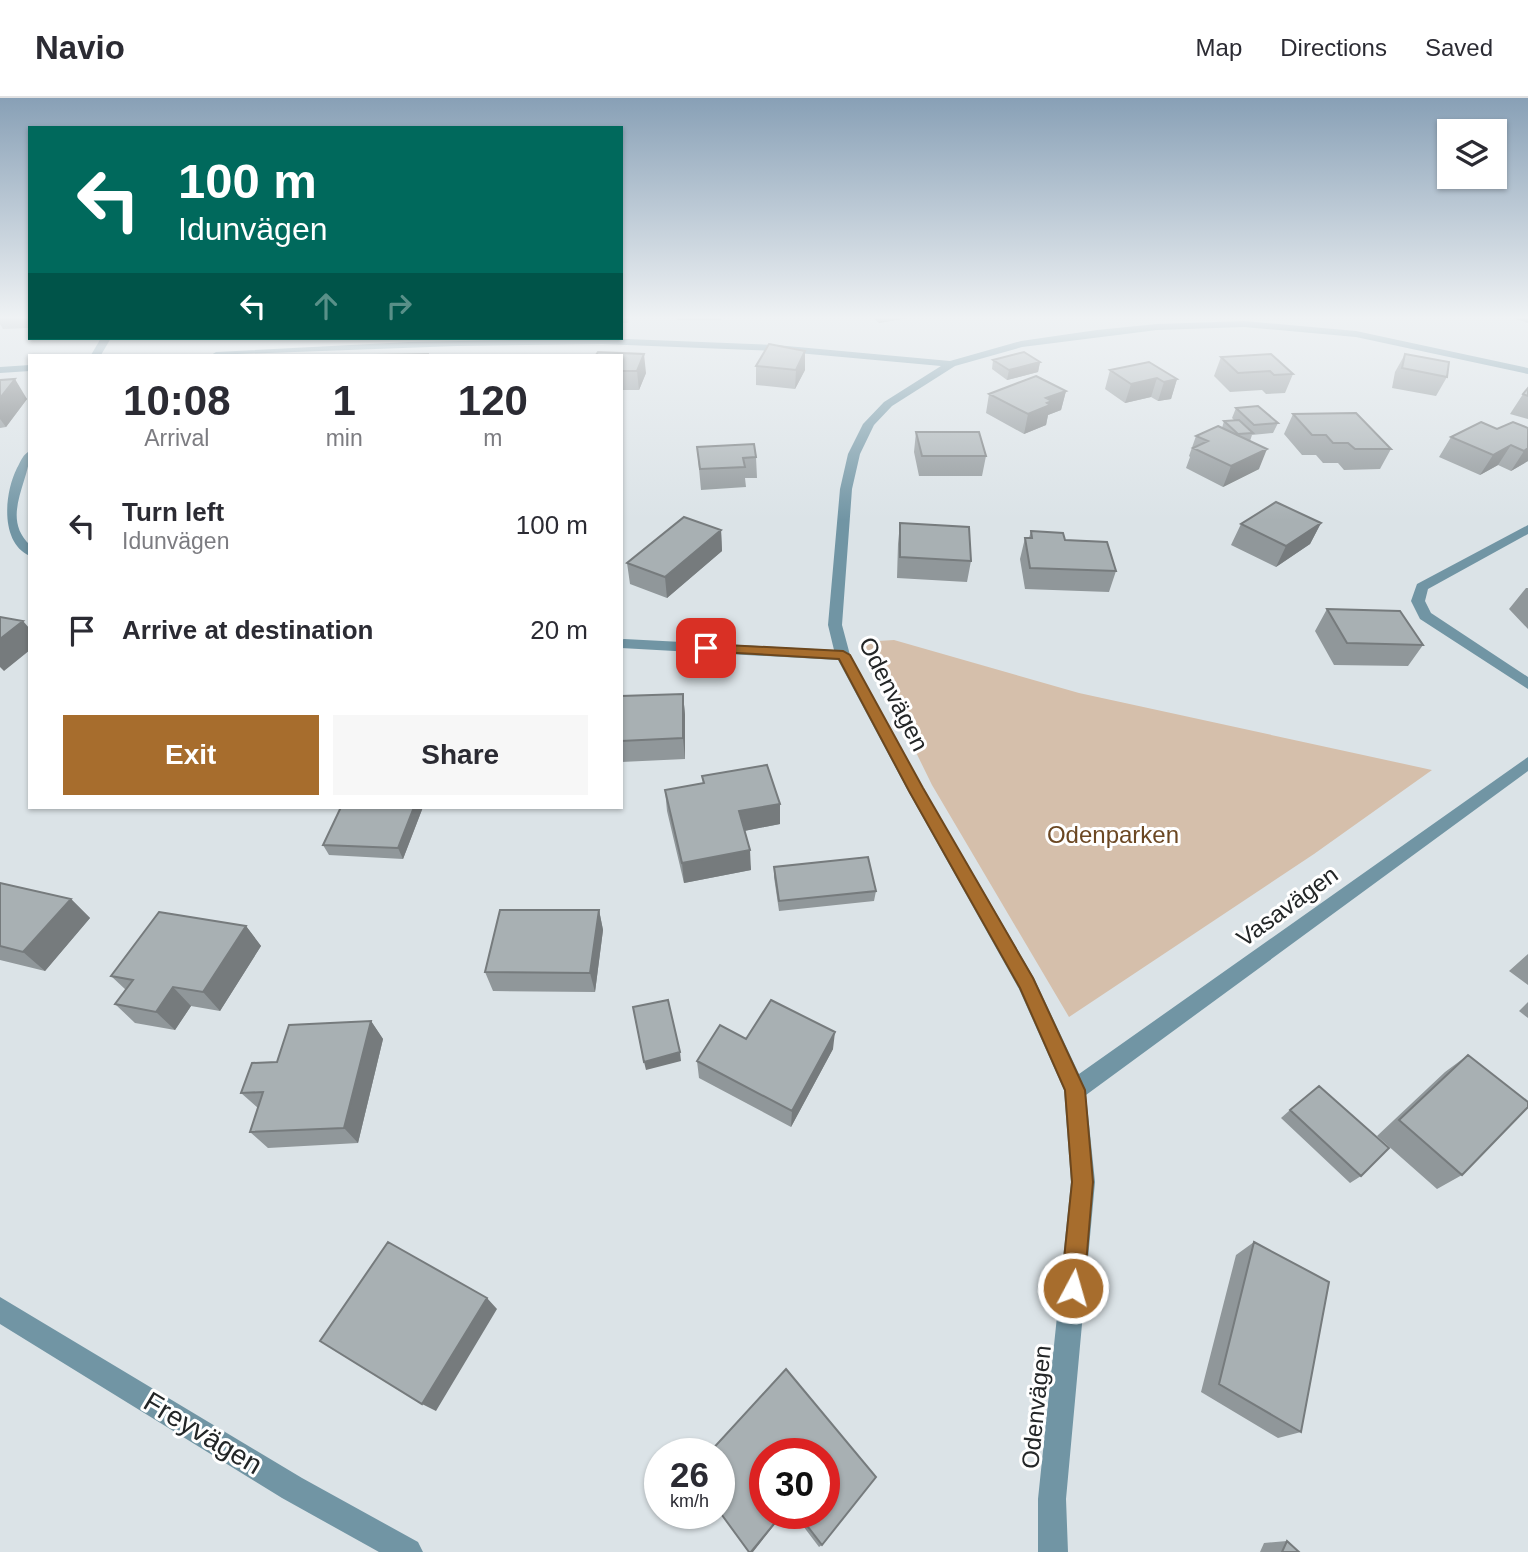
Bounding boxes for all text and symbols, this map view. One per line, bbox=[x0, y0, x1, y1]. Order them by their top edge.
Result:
text: Navio bbox=[35, 29, 125, 66]
text: Map bbox=[1196, 34, 1242, 61]
text: Directions bbox=[1280, 34, 1387, 61]
text: Saved bbox=[1425, 34, 1493, 61]
map controls bbox=[1437, 119, 1507, 189]
button: layers bbox=[1437, 119, 1507, 189]
icon: left bbox=[63, 154, 154, 245]
text: 100 m bbox=[178, 154, 317, 208]
text: Idunvägen bbox=[178, 211, 327, 247]
icon: left bbox=[234, 287, 272, 325]
icon: ahead bbox=[307, 287, 345, 325]
icon: right bbox=[380, 287, 418, 325]
text: 10:08 bbox=[123, 377, 231, 424]
text: 1 bbox=[332, 377, 356, 424]
text: 120 bbox=[458, 377, 528, 424]
text: Arrival bbox=[144, 425, 209, 451]
text: min bbox=[326, 425, 363, 451]
text: m bbox=[483, 425, 502, 451]
text: Turn left bbox=[122, 497, 224, 527]
icon: left bbox=[63, 507, 101, 545]
text: 100 m bbox=[516, 510, 588, 540]
text: Idunvägen bbox=[122, 528, 229, 554]
icon: arrive bbox=[63, 612, 101, 650]
text: Arrive at destination bbox=[122, 615, 373, 645]
text: 20 m bbox=[530, 615, 588, 645]
pin bbox=[676, 618, 736, 678]
icon: arrive bbox=[687, 629, 725, 667]
street label: Odenvägen bbox=[854, 633, 934, 755]
button: Exit bbox=[63, 715, 319, 795]
button: Share bbox=[333, 715, 588, 795]
park label: Odenparken bbox=[1047, 821, 1179, 848]
street label: Vasavägen bbox=[1231, 860, 1343, 952]
position arrow bbox=[1036, 1251, 1110, 1325]
street label: Odenvägen bbox=[1016, 1344, 1056, 1470]
street label: Freyvägen bbox=[138, 1386, 268, 1480]
speed limit sign: 30 bbox=[749, 1438, 840, 1529]
text: 26 bbox=[670, 1455, 709, 1494]
text: km/h bbox=[670, 1491, 709, 1511]

